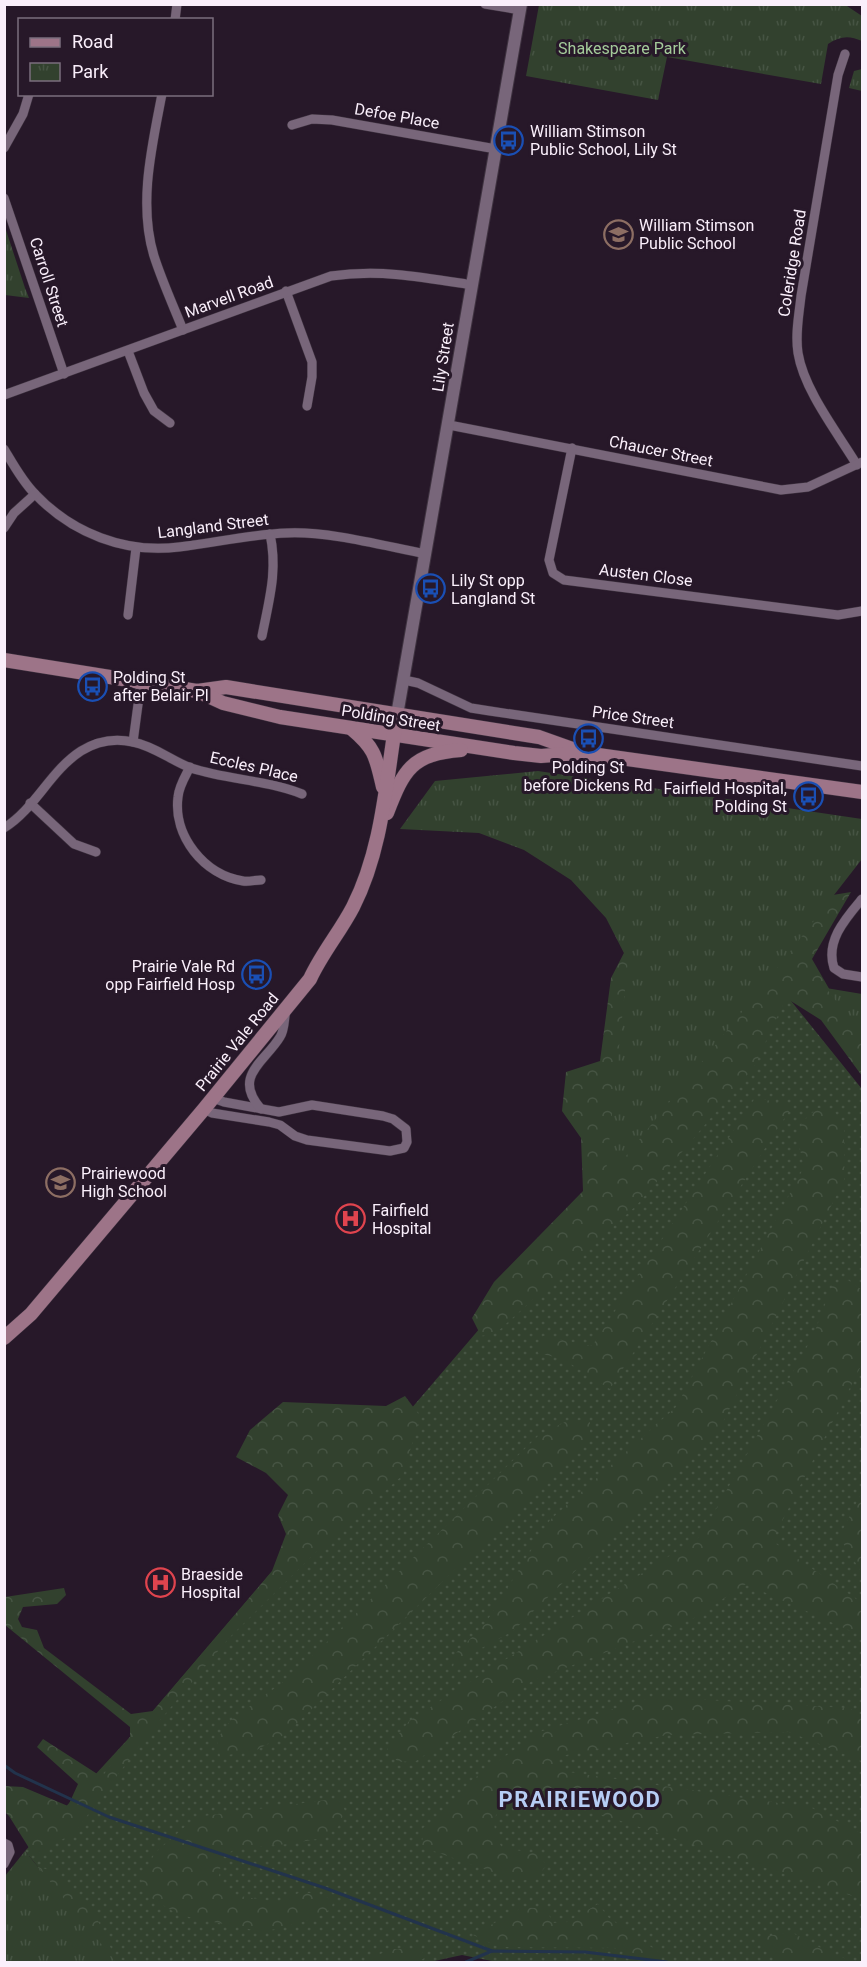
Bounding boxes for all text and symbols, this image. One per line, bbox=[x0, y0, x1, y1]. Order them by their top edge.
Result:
legend bbox=[18, 18, 213, 96]
text: Road bbox=[72, 31, 113, 52]
park label: Shakespeare Park bbox=[558, 39, 687, 58]
text: Park bbox=[72, 61, 109, 82]
street label: Defoe Place bbox=[353, 99, 441, 133]
place label: William Stimson Public School, Lily St bbox=[530, 122, 677, 159]
bus stop icon: William Stimson Public School, Lily St bbox=[493, 124, 525, 156]
street label: Coleridge Road bbox=[774, 208, 810, 318]
place label: William Stimson Public School bbox=[639, 216, 754, 253]
school or university icon: William Stimson Public School bbox=[602, 218, 634, 250]
street label: Carroll Street bbox=[26, 235, 72, 329]
street label: Marvell Road bbox=[182, 272, 276, 322]
street label: Lily Street bbox=[428, 321, 458, 393]
street label: Chaucer Street bbox=[608, 432, 714, 470]
street label: Langland Street bbox=[156, 510, 270, 542]
street label: Austen Close bbox=[598, 560, 694, 590]
place label: Lily St opp Langland St bbox=[451, 571, 535, 608]
bus stop icon: Lily St opp Langland St bbox=[414, 573, 446, 605]
place label: Polding St after Belair Pl bbox=[113, 668, 209, 705]
bus stop icon: Polding St after Belair Pl bbox=[76, 670, 108, 702]
street label: Polding Street bbox=[340, 701, 442, 735]
street label: Price Street bbox=[591, 702, 675, 732]
bus stop icon: Polding St before Dickens Rd bbox=[572, 723, 604, 755]
street label: Eccles Place bbox=[208, 748, 300, 786]
place label: Polding St before Dickens Rd bbox=[523, 758, 653, 795]
place label: Fairfield Hospital, Polding St bbox=[664, 779, 787, 816]
bus stop icon: Fairfield Hospital, Polding St bbox=[792, 781, 824, 813]
place label: Prairie Vale Rd opp Fairfield Hosp bbox=[105, 957, 235, 994]
bus stop icon: Prairie Vale Rd opp Fairfield Hosp bbox=[240, 959, 272, 991]
street label: Prairie Vale Road bbox=[191, 989, 283, 1095]
place label: Prairiewood High School bbox=[81, 1164, 167, 1201]
school or university icon: Prairiewood High School bbox=[44, 1166, 76, 1198]
place label: Fairfield Hospital bbox=[372, 1201, 432, 1238]
hospital icon: Fairfield Hospital bbox=[335, 1203, 367, 1235]
place label: Braeside Hospital bbox=[181, 1565, 243, 1602]
hospital icon: Braeside Hospital bbox=[144, 1567, 176, 1599]
district label: PRAIRIEWOOD bbox=[499, 1787, 661, 1812]

